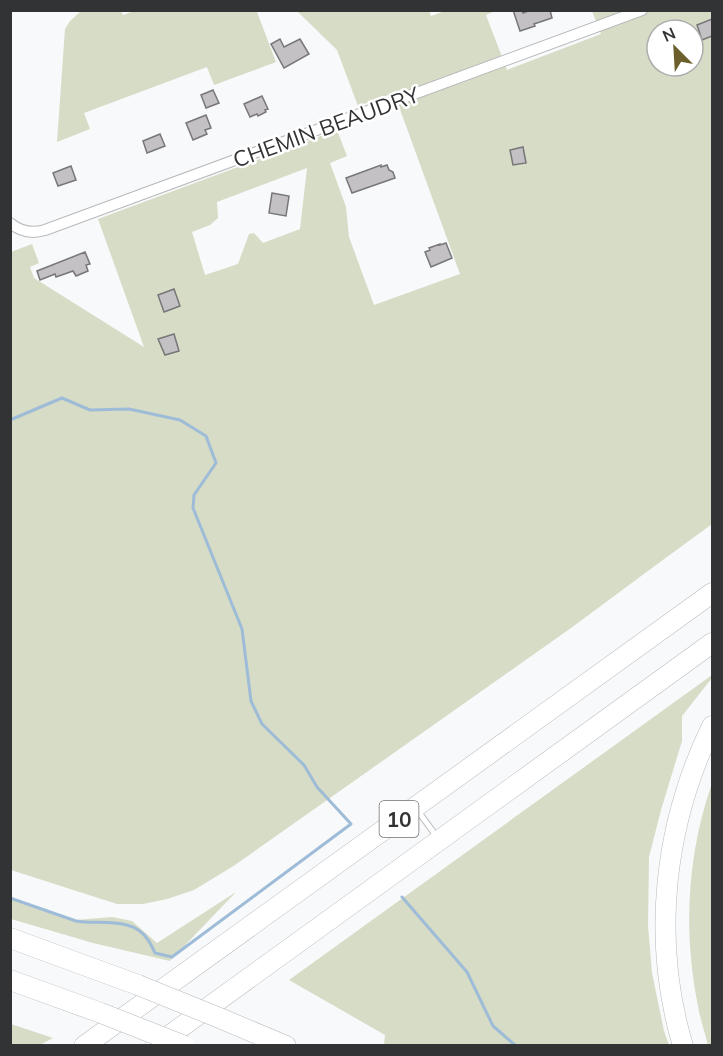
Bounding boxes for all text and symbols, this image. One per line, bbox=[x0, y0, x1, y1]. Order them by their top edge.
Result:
north arrow bbox=[645, 18, 705, 78]
text: N bbox=[659, 23, 678, 46]
street label: CHEMIN BEAUDRY bbox=[229, 80, 424, 174]
road number: 10 bbox=[380, 801, 418, 837]

